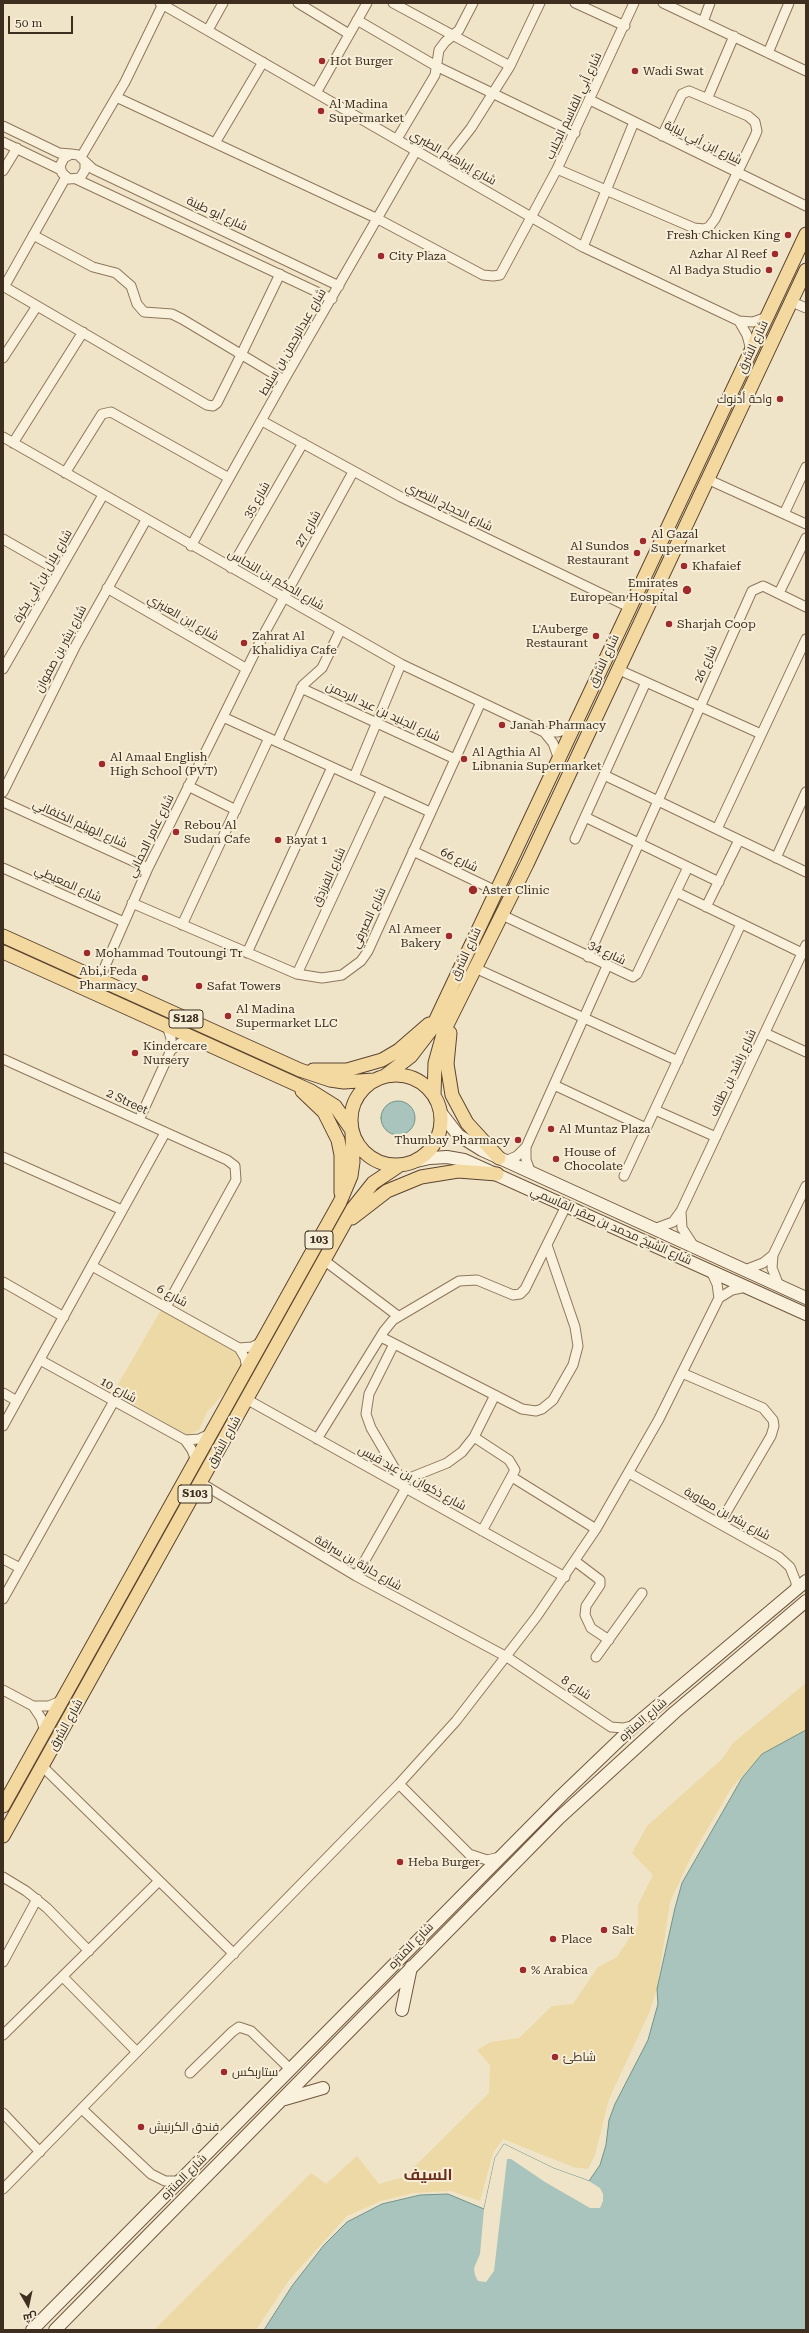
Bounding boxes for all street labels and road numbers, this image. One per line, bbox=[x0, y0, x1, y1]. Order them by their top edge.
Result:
street label: شارع أبي القاسم الجلاب bbox=[543, 50, 605, 162]
street label: شارع ابن أبي لبابة bbox=[662, 118, 744, 168]
street label: شارع إبراهيم الطبري bbox=[407, 128, 499, 188]
street label: شارع أبو طينة bbox=[184, 194, 250, 234]
street label: شارع عبدالرحمن بن سليط bbox=[257, 286, 329, 398]
street label: شارع الشرق bbox=[734, 318, 772, 376]
street label: شارع 35 bbox=[241, 479, 273, 521]
street label: شارع الحجاج النضري bbox=[403, 480, 495, 534]
street label: شارع 27 bbox=[292, 508, 324, 550]
street label: شارع بلال بن أبي بكرة bbox=[11, 527, 75, 625]
street label: شارع الحكم بن النحاس bbox=[225, 547, 327, 613]
street label: شارع ابن العنيزي bbox=[145, 592, 221, 644]
street label: شارع بشر بن صفوان bbox=[32, 603, 90, 695]
street label: شارع الشرق bbox=[585, 632, 623, 690]
street label: شارع 26 bbox=[691, 643, 721, 685]
street label: شارع الجنيد بن عبد الرحمن bbox=[324, 679, 442, 745]
street label: شارع عامر الحماني bbox=[125, 792, 177, 880]
street label: شارع الهيثم الكنفاني bbox=[31, 797, 129, 851]
street label: شارع الفرزدق bbox=[309, 845, 349, 909]
street label: شارع 66 bbox=[438, 845, 480, 875]
street label: شارع المعيطي bbox=[32, 863, 104, 905]
street label: شارع الصيرفي bbox=[349, 885, 389, 951]
street label: شارع الشرق bbox=[447, 925, 485, 983]
street label: شارع 34 bbox=[586, 938, 628, 968]
road number: S128 bbox=[169, 1010, 203, 1028]
street label: شارع راشد بن طناف bbox=[706, 1027, 760, 1119]
street label: 2 Street bbox=[104, 1086, 150, 1118]
street label: شارع الشيخ محمد بن صقر القاسمي bbox=[528, 1184, 694, 1268]
road number: 103 bbox=[305, 1231, 333, 1249]
street label: شارع 6 bbox=[154, 1282, 190, 1310]
street label: شارع 10 bbox=[97, 1374, 139, 1406]
street label: شارع الشرق bbox=[204, 1414, 244, 1470]
street label: شارع ذكوان بن عبد قيس bbox=[355, 1442, 469, 1514]
street label: شارع بشر بن معاوية bbox=[681, 1484, 773, 1544]
road number: S103 bbox=[178, 1485, 212, 1503]
street label: شارع حارثة بن سراقة bbox=[312, 1532, 404, 1594]
street label: شارع 8 bbox=[558, 1673, 594, 1703]
street label: شارع المنتزه bbox=[616, 1695, 670, 1745]
street label: شارع الشرق bbox=[46, 1697, 86, 1753]
street label: شارع المنتزه bbox=[385, 1920, 437, 1972]
street label: شارع المنتزه bbox=[158, 2151, 210, 2203]

